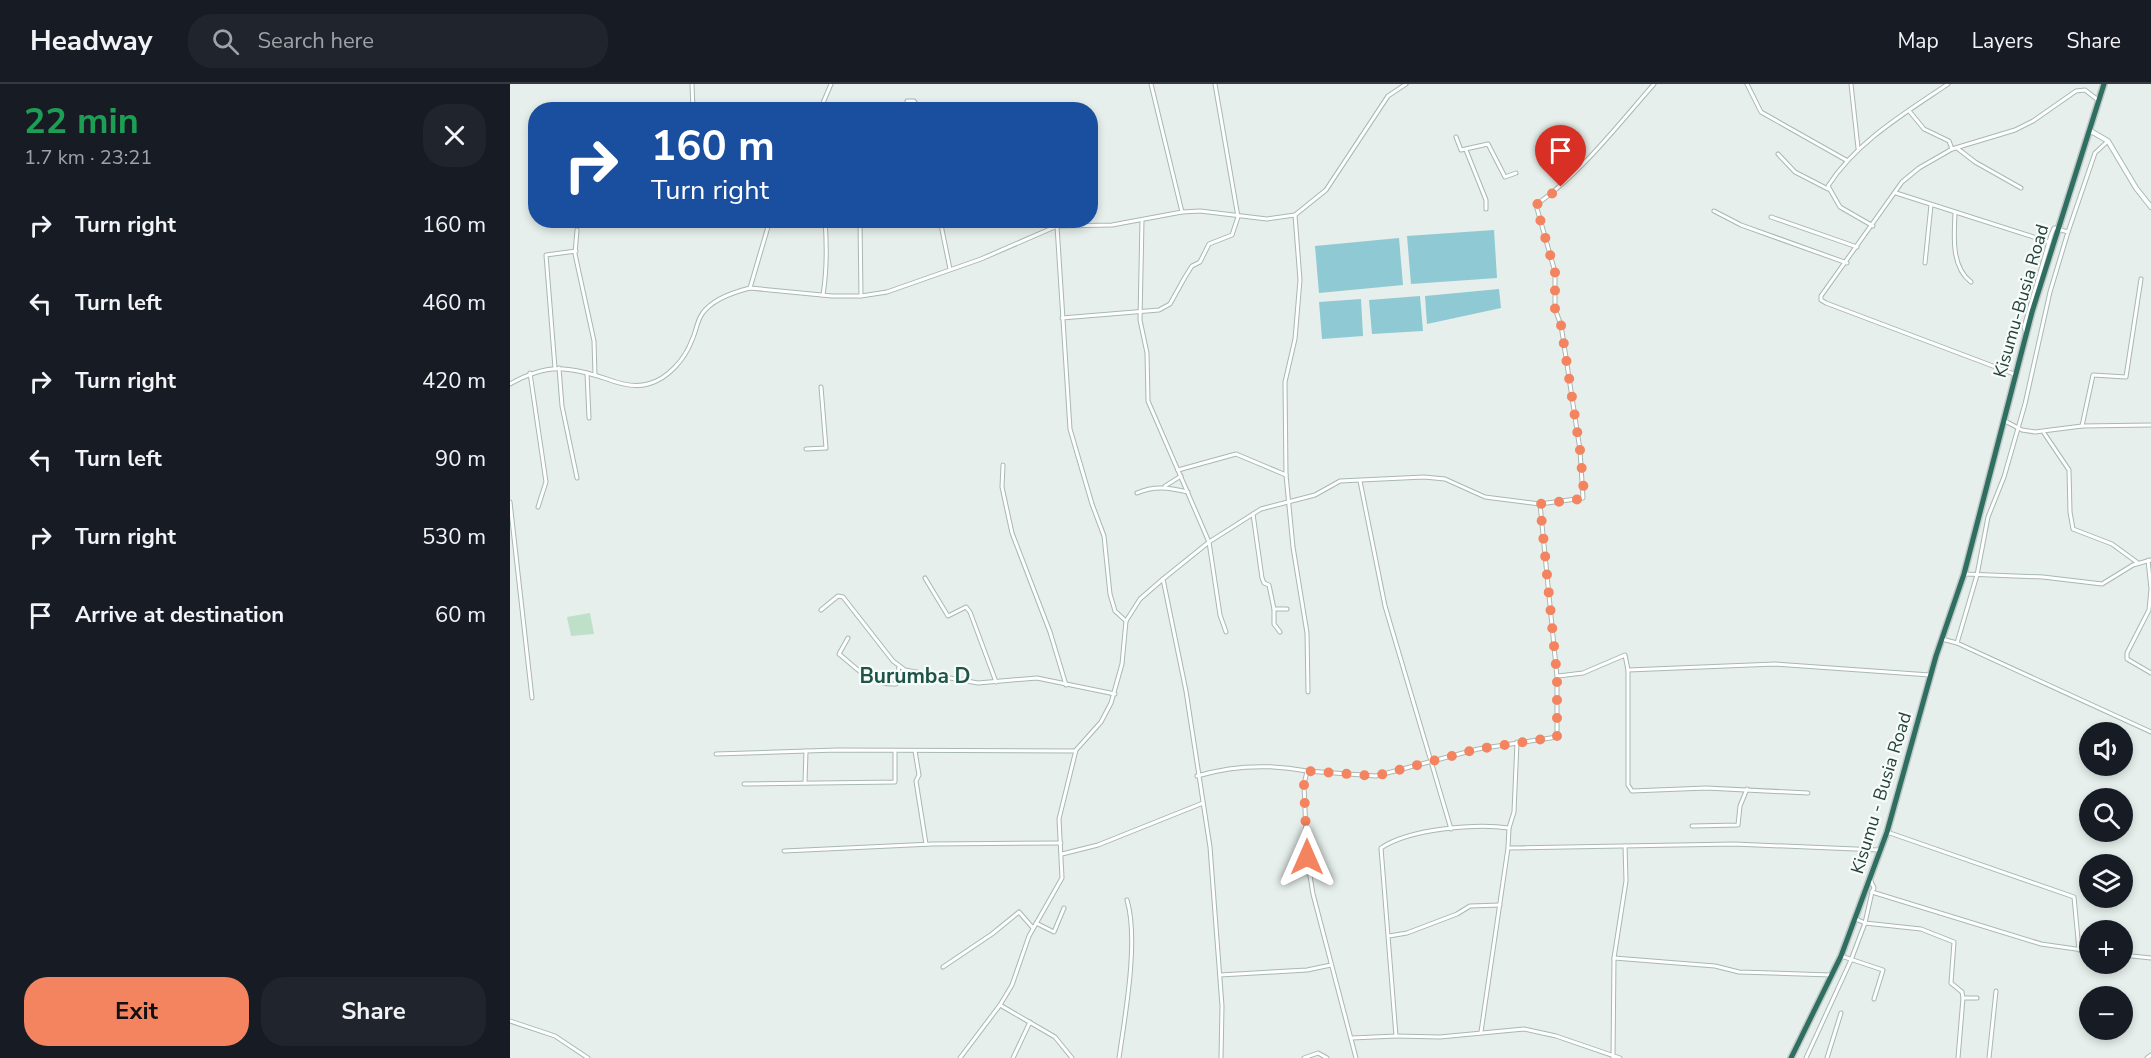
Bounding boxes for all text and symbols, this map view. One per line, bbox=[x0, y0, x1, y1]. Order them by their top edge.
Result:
search box bbox=[188, 14, 608, 68]
text: Headway bbox=[30, 22, 152, 60]
icon: search bbox=[209, 25, 242, 58]
text: Search here bbox=[257, 26, 374, 56]
text: Map bbox=[1897, 27, 1939, 55]
text: Layers bbox=[1972, 27, 2033, 55]
text: Share bbox=[2066, 27, 2121, 55]
text: 22 min bbox=[24, 97, 139, 146]
button: close bbox=[423, 104, 486, 167]
text: 160 m bbox=[651, 118, 775, 175]
pin bbox=[1535, 125, 1586, 187]
icon: right bbox=[552, 126, 630, 204]
icon: arrive bbox=[1544, 134, 1577, 167]
text: 1.7 km · 23:21 bbox=[24, 144, 152, 171]
text: Turn right bbox=[651, 172, 769, 209]
icon: right bbox=[24, 209, 57, 242]
text: Turn right bbox=[75, 210, 176, 240]
text: 160 m bbox=[422, 210, 486, 240]
street label: Kisumu-Busia Road bbox=[1988, 222, 2054, 380]
icon: left bbox=[24, 287, 57, 320]
text: Turn left bbox=[75, 288, 162, 318]
text: 460 m bbox=[422, 288, 486, 318]
icon: right bbox=[24, 365, 57, 398]
text: Turn right bbox=[75, 366, 176, 396]
text: 420 m bbox=[422, 366, 486, 396]
icon: left bbox=[24, 443, 57, 476]
text: Turn left bbox=[75, 444, 162, 474]
text: 90 m bbox=[435, 444, 486, 474]
icon: right bbox=[24, 521, 57, 554]
text: Turn right bbox=[75, 522, 176, 552]
text: 530 m bbox=[422, 522, 486, 552]
icon: arrive bbox=[24, 599, 57, 632]
text: Arrive at destination bbox=[75, 600, 284, 630]
text: 60 m bbox=[435, 600, 486, 630]
district label: Burumba D bbox=[859, 662, 971, 690]
street label: Kisumu - Busia Road bbox=[1845, 709, 1917, 877]
map controls bbox=[2079, 722, 2133, 1040]
button: sound bbox=[2079, 722, 2133, 776]
button: search bbox=[2079, 788, 2133, 842]
position arrow bbox=[1275, 825, 1339, 889]
button: layers bbox=[2079, 854, 2133, 908]
button: + bbox=[2079, 920, 2133, 974]
button: Exit bbox=[24, 977, 249, 1046]
button: Share bbox=[261, 977, 486, 1046]
button: − bbox=[2079, 986, 2133, 1040]

